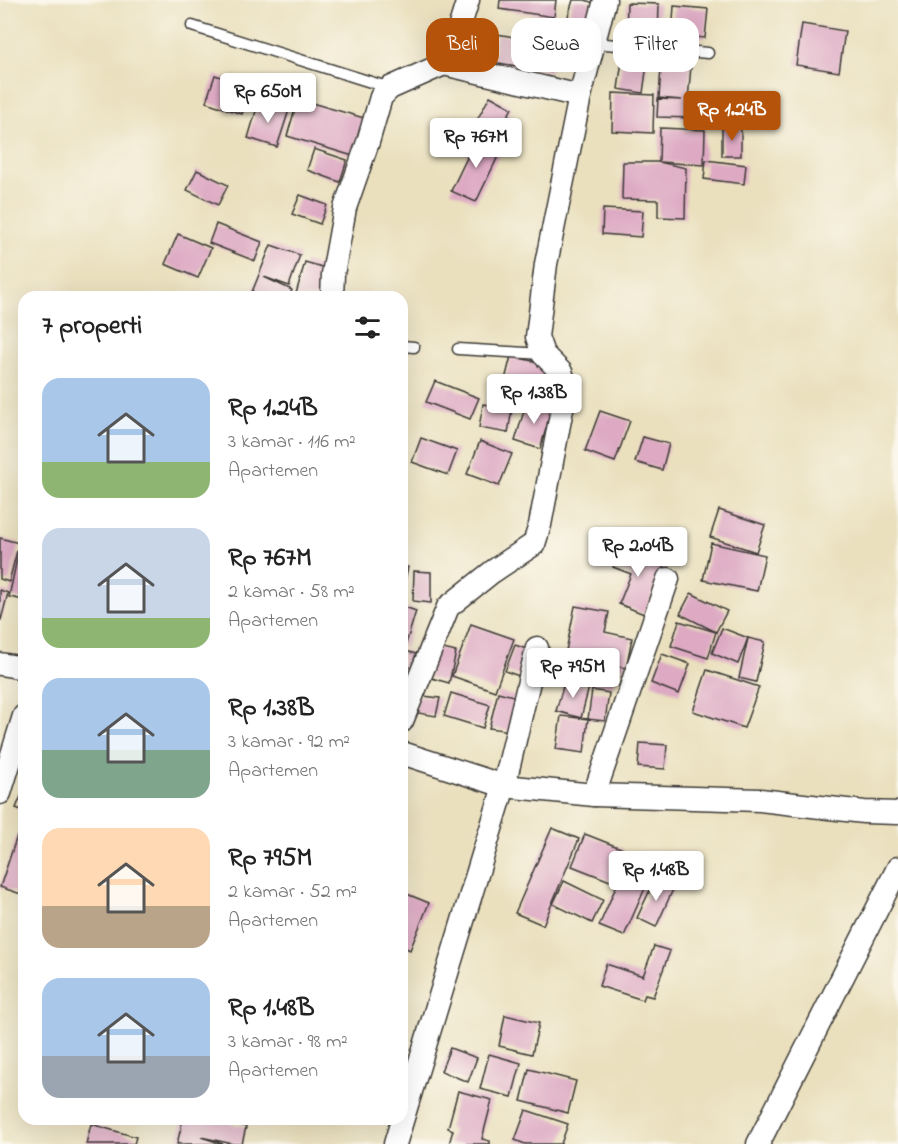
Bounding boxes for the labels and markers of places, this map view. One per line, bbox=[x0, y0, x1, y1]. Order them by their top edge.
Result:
pin: Rp 650M bbox=[213, 73, 323, 124]
pin: Rp 1.24B bbox=[670, 91, 794, 142]
pin: Rp 767M bbox=[421, 118, 531, 169]
pin: Rp 1.38B bbox=[472, 374, 596, 425]
pin: Rp 2.04B bbox=[576, 527, 700, 578]
pin: Rp 795M bbox=[518, 648, 628, 699]
pin: Rp 1.48B bbox=[594, 851, 718, 902]

